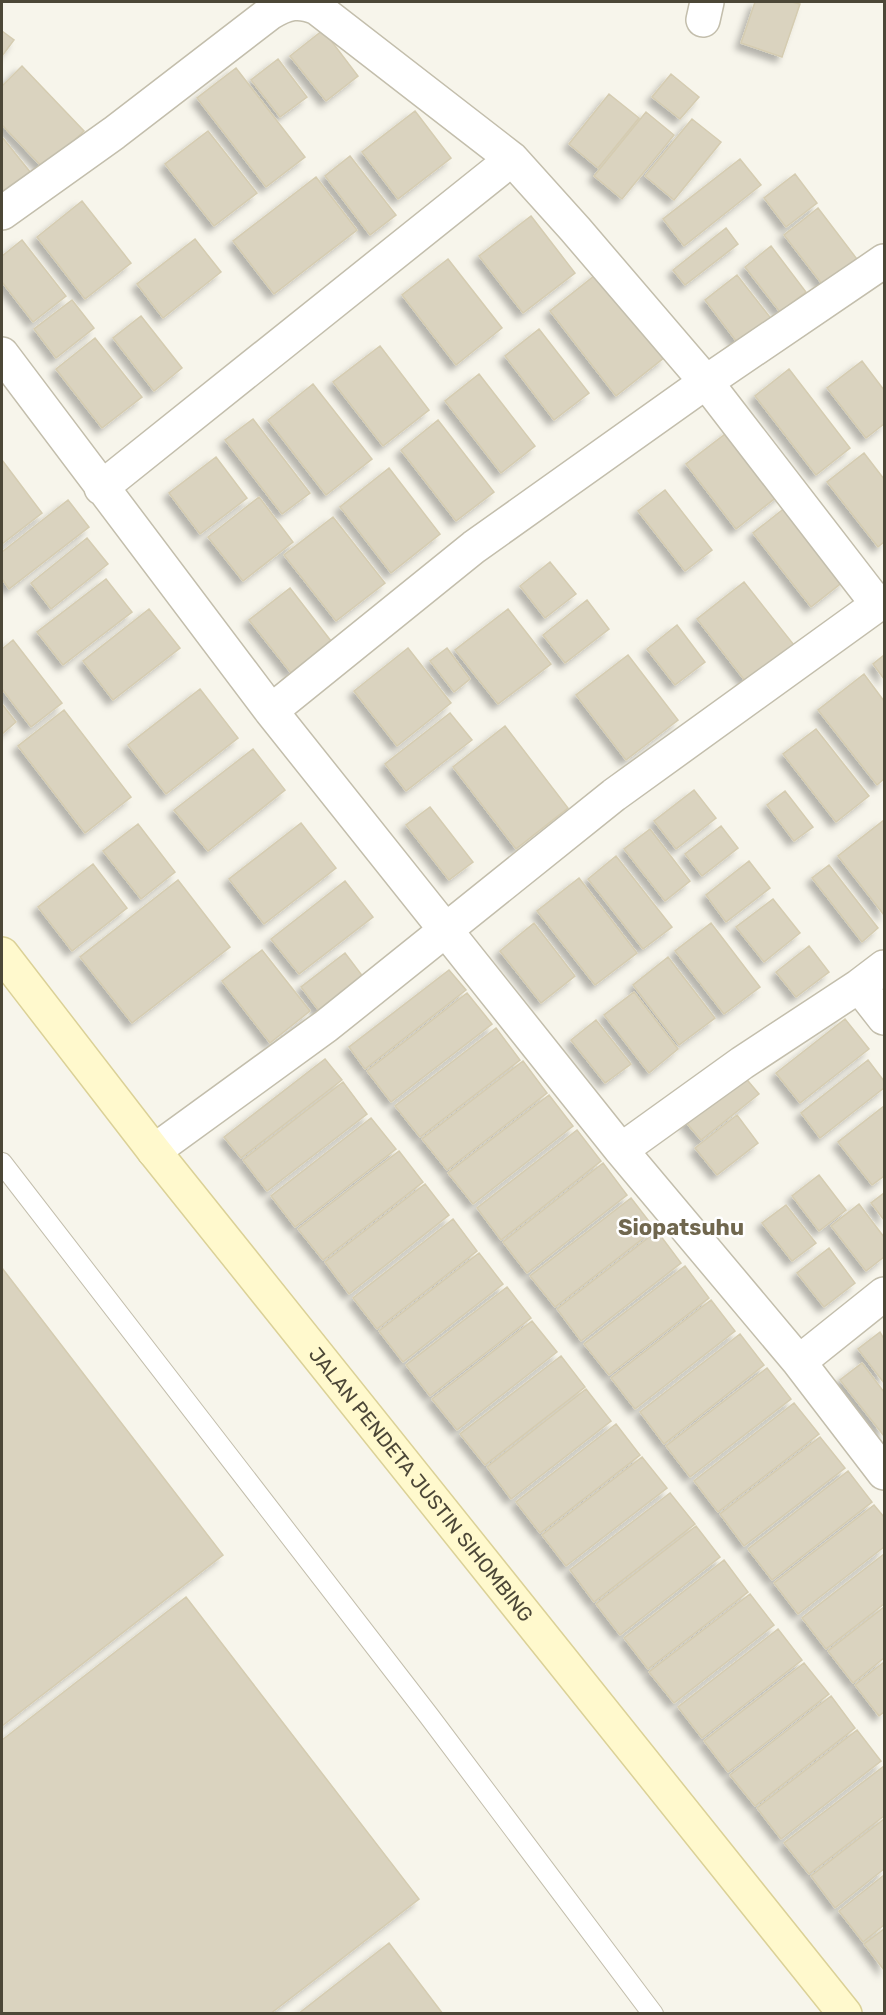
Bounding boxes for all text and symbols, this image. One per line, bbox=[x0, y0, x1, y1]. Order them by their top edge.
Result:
district label: Siopatsuhu bbox=[618, 1214, 744, 1241]
street label: JALAN PENDETA JUSTIN SIHOMBING bbox=[304, 1342, 538, 1627]

